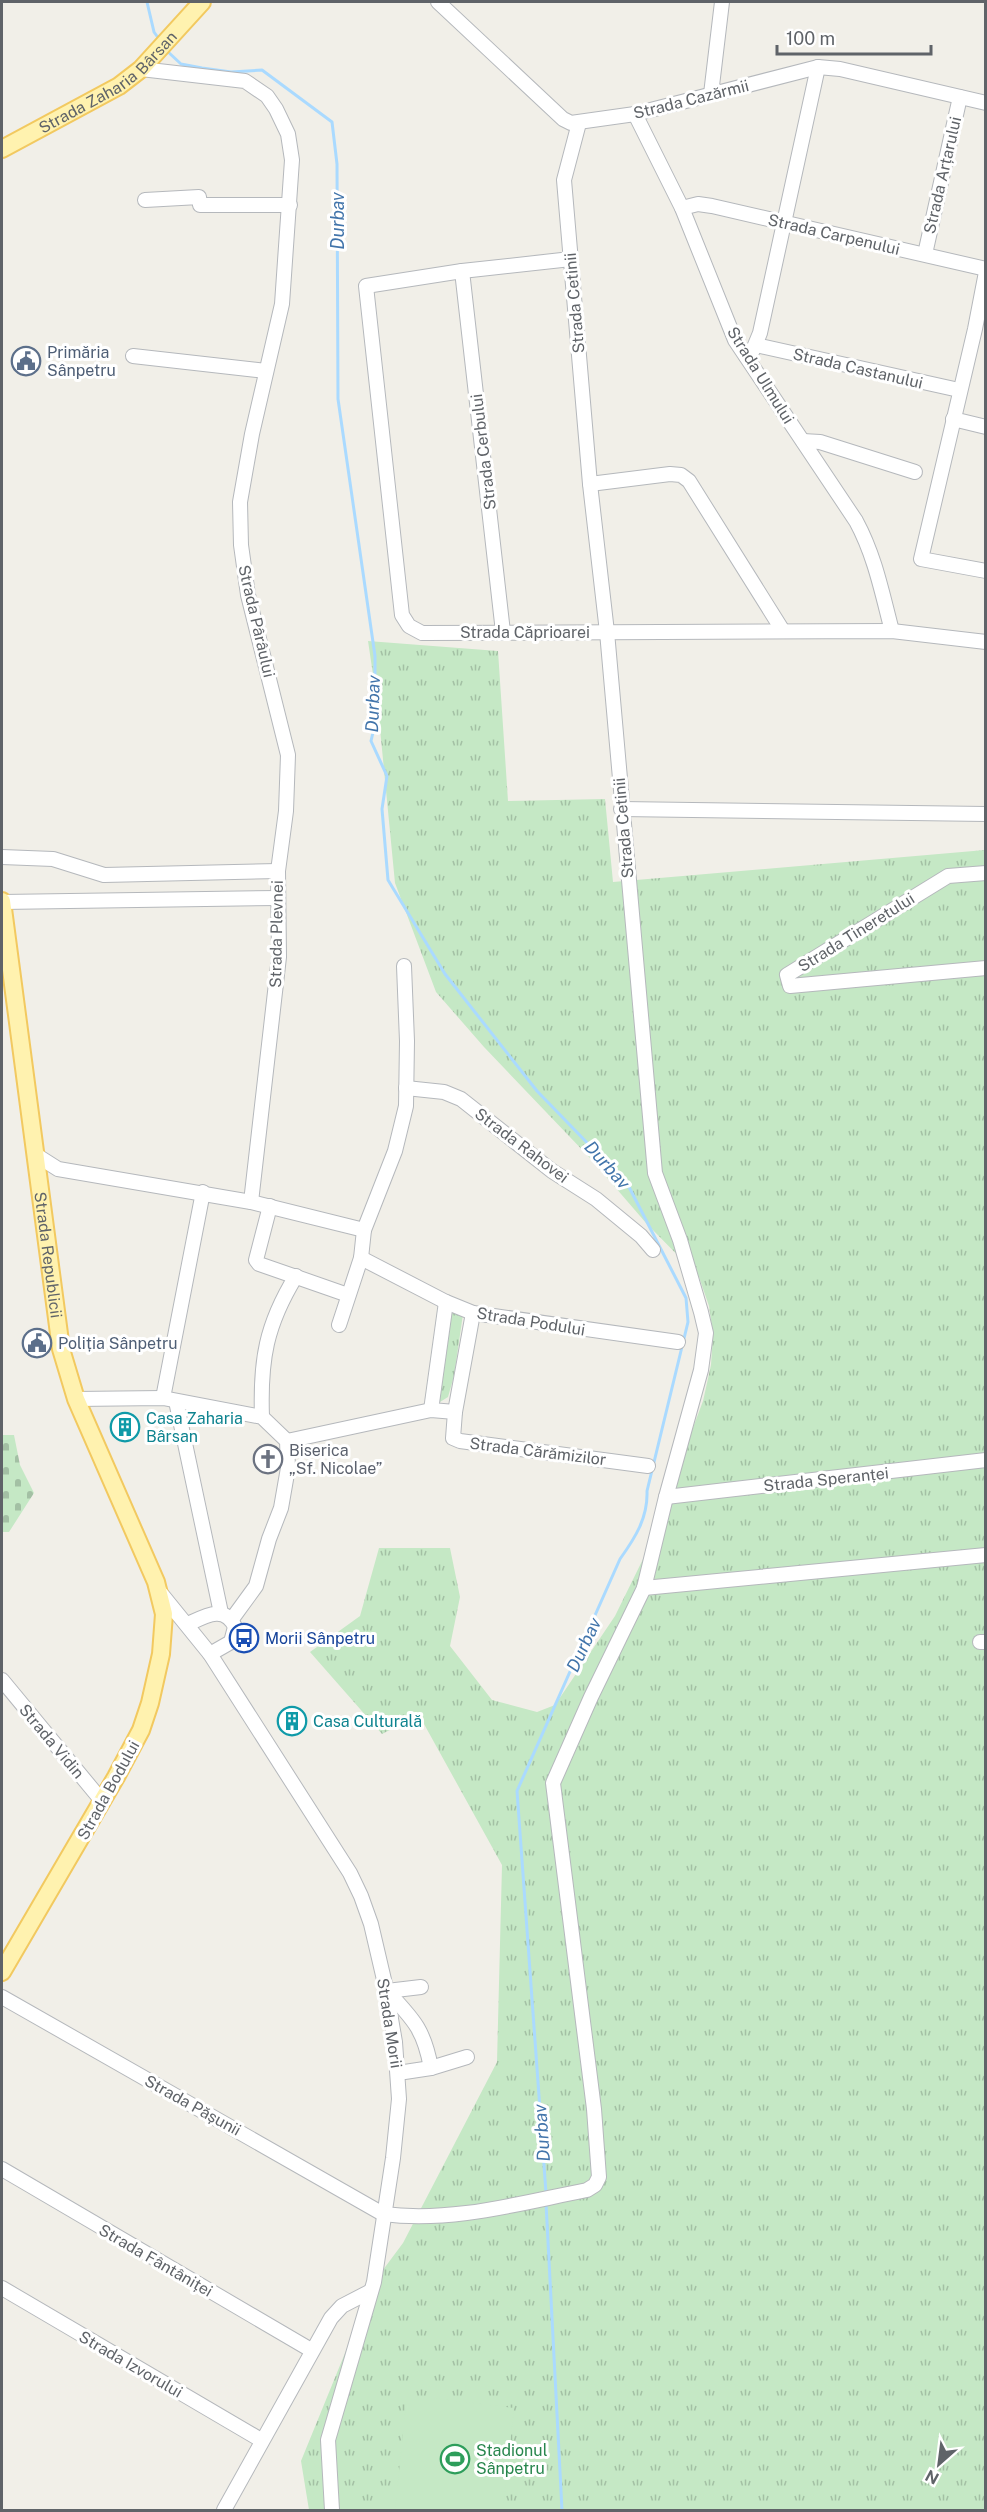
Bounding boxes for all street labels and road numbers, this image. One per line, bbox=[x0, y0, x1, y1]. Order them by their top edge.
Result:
street label: Strada Zaharia Bârsan bbox=[36, 27, 181, 137]
street label: Strada Cazărmii bbox=[631, 76, 751, 123]
street label: Strada Arțarului bbox=[920, 115, 965, 236]
street label: Strada Carpenului bbox=[766, 210, 902, 259]
street label: Strada Cetinii bbox=[561, 252, 588, 354]
street label: Strada Ulmului bbox=[723, 323, 798, 427]
street label: Strada Castanului bbox=[791, 344, 925, 393]
street label: Strada Cerbului bbox=[467, 393, 500, 511]
street label: Strada Pârâului bbox=[234, 563, 279, 679]
street label: Strada Căprioarei bbox=[460, 623, 590, 642]
street label: Strada Cetinii bbox=[610, 777, 637, 879]
street label: Strada Plevnei bbox=[266, 880, 287, 988]
street label: Strada Tineretului bbox=[794, 889, 918, 976]
street label: Strada Rahovei bbox=[471, 1104, 572, 1187]
street label: Strada Republicii bbox=[30, 1191, 66, 1319]
street label: Strada Podului bbox=[475, 1304, 587, 1339]
street label: Strada Cărămizilor bbox=[468, 1434, 607, 1469]
street label: Strada Speranței bbox=[763, 1463, 890, 1496]
street label: Strada Vidin bbox=[15, 1700, 88, 1782]
street label: Strada Bodului bbox=[73, 1737, 144, 1843]
street label: Strada Morii bbox=[373, 1977, 406, 2070]
street label: Strada Pășunii bbox=[141, 2071, 244, 2140]
street label: Strada Fântâniței bbox=[96, 2220, 216, 2301]
street label: Strada Izvorului bbox=[76, 2327, 186, 2402]

